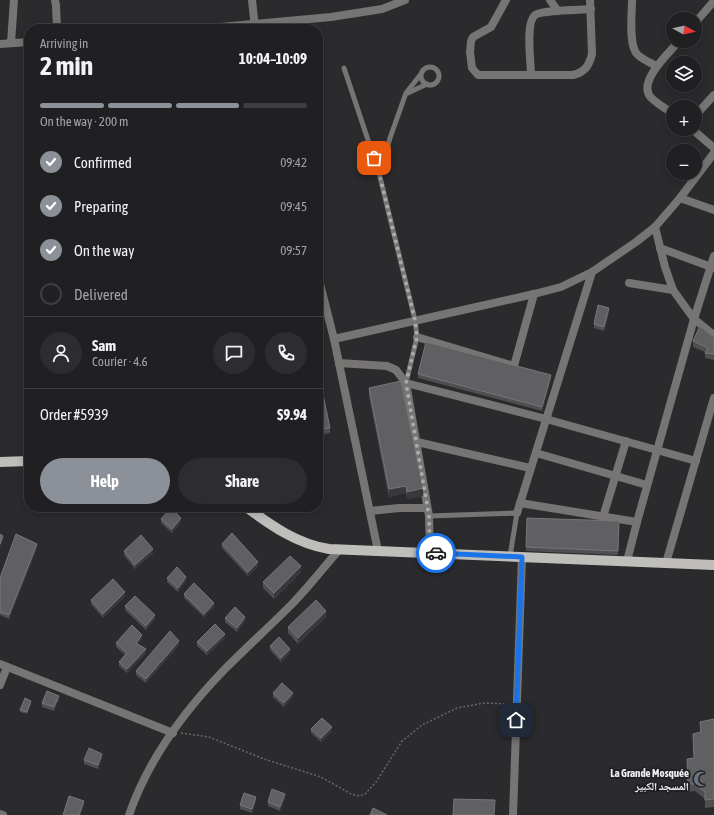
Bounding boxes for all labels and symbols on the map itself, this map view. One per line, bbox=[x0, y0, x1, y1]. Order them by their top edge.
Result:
north arrow bbox=[666, 12, 702, 48]
pin bbox=[357, 141, 391, 175]
courier bbox=[416, 533, 456, 573]
pin bbox=[499, 703, 533, 737]
place label: La Grande Mosquée المسجد الكبير bbox=[610, 767, 689, 793]
mosque icon: La Grande Mosquée المسجد الكبير bbox=[692, 770, 710, 788]

